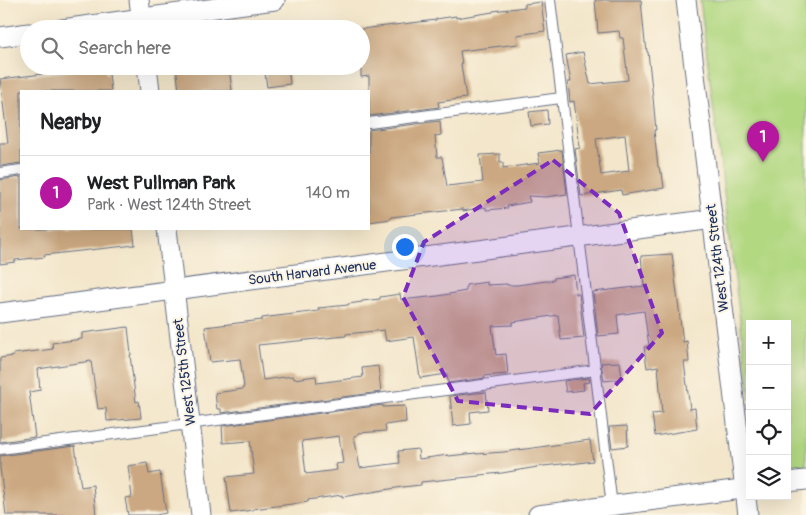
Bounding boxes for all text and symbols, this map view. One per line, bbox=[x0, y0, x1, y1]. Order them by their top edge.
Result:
search box bbox=[20, 20, 370, 75]
icon: search bbox=[38, 34, 66, 62]
text: Search here bbox=[78, 36, 171, 60]
text: Nearby bbox=[40, 109, 101, 136]
pin: 1 bbox=[747, 121, 779, 162]
text: West Pullman Park bbox=[87, 171, 235, 195]
text: 1 bbox=[53, 183, 59, 203]
text: 140 m bbox=[306, 183, 350, 203]
text: Park · West 124th Street bbox=[87, 195, 251, 215]
street label: West 124th Street bbox=[702, 203, 733, 313]
your location bbox=[392, 234, 418, 260]
street label: South Harvard Avenue bbox=[247, 256, 377, 289]
street label: West 125th Street bbox=[169, 317, 200, 427]
map controls bbox=[746, 320, 791, 500]
button: + bbox=[746, 320, 791, 365]
button: − bbox=[746, 365, 791, 410]
button: locate bbox=[746, 410, 791, 455]
button: layers bbox=[746, 455, 791, 500]

